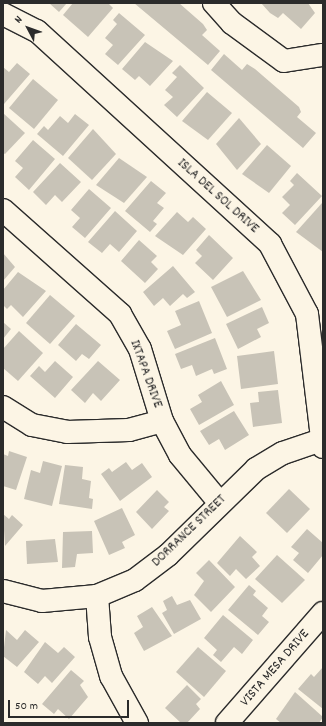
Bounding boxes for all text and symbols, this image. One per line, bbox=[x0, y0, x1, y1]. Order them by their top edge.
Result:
north arrow bbox=[8, 8, 48, 48]
text: N bbox=[11, 13, 27, 27]
street label: ISLA DEL SOL DRIVE bbox=[174, 155, 262, 237]
street label: IXTAPA DRIVE bbox=[126, 338, 166, 410]
street label: DORRANCE STREET bbox=[148, 491, 230, 571]
street label: VISTA MESA DRIVE bbox=[237, 626, 313, 710]
scale bar bbox=[10, 692, 131, 718]
text: 50 m bbox=[15, 698, 38, 715]

